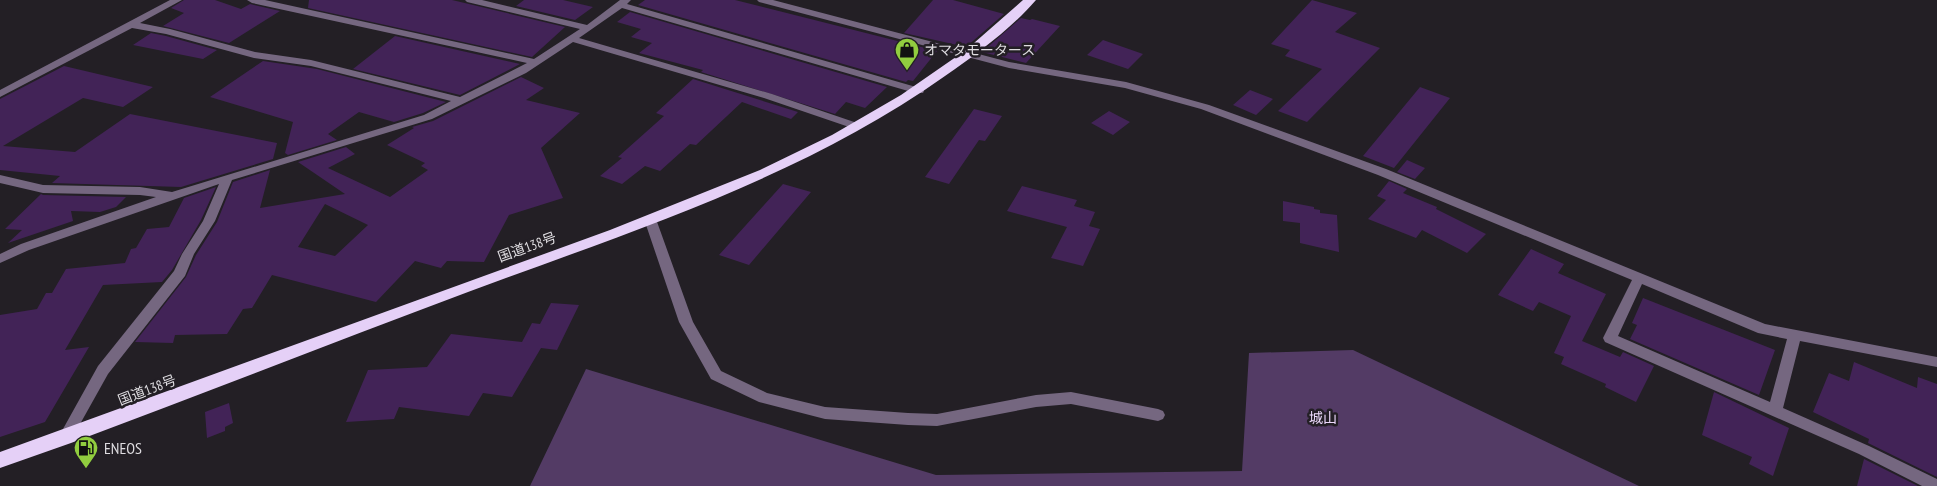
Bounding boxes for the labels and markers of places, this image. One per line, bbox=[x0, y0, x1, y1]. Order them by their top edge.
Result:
shop icon: オマタモータース bbox=[894, 37, 920, 71]
place label: オマタモータース bbox=[924, 41, 1035, 59]
fuel station icon: ENEOS bbox=[73, 435, 99, 469]
place label: ENEOS bbox=[104, 438, 142, 458]

